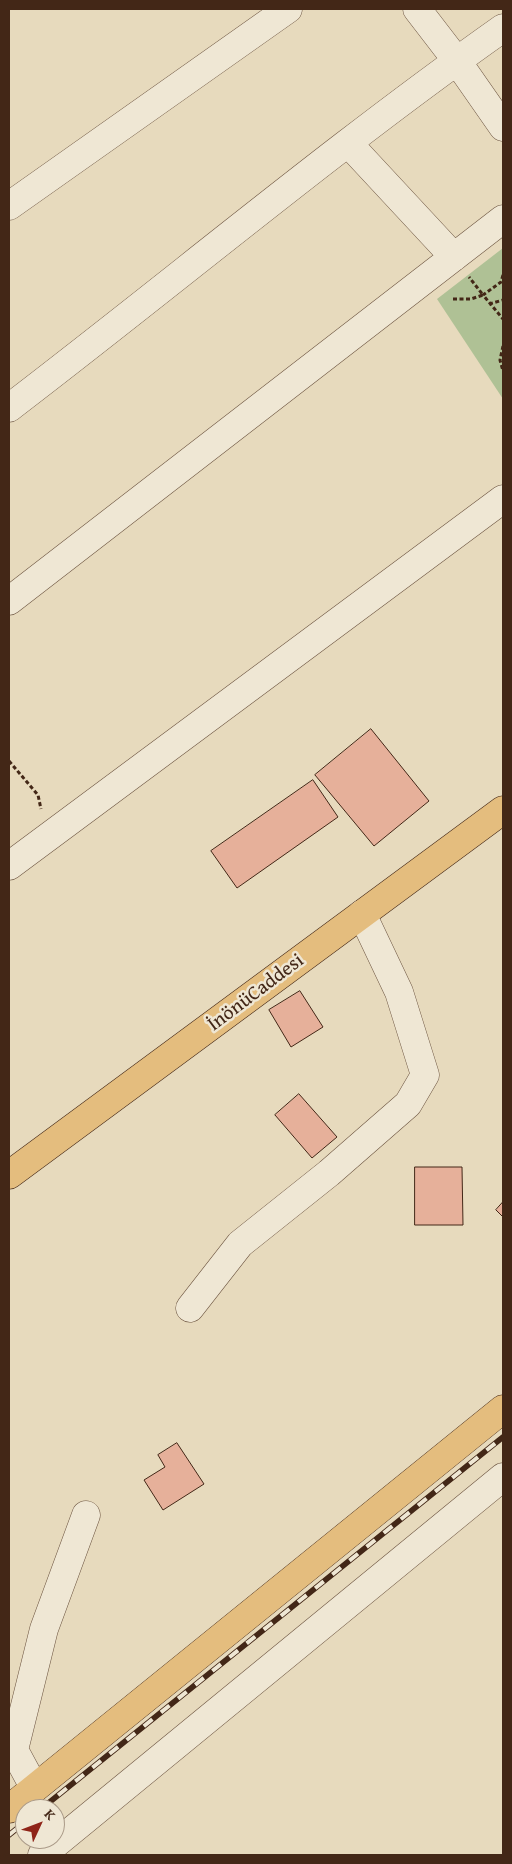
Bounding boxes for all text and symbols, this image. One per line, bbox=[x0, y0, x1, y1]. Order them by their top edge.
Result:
street label: İnönüCaddesi bbox=[203, 949, 309, 1037]
north arrow bbox=[15, 1799, 65, 1849]
text: K bbox=[40, 1804, 61, 1825]

